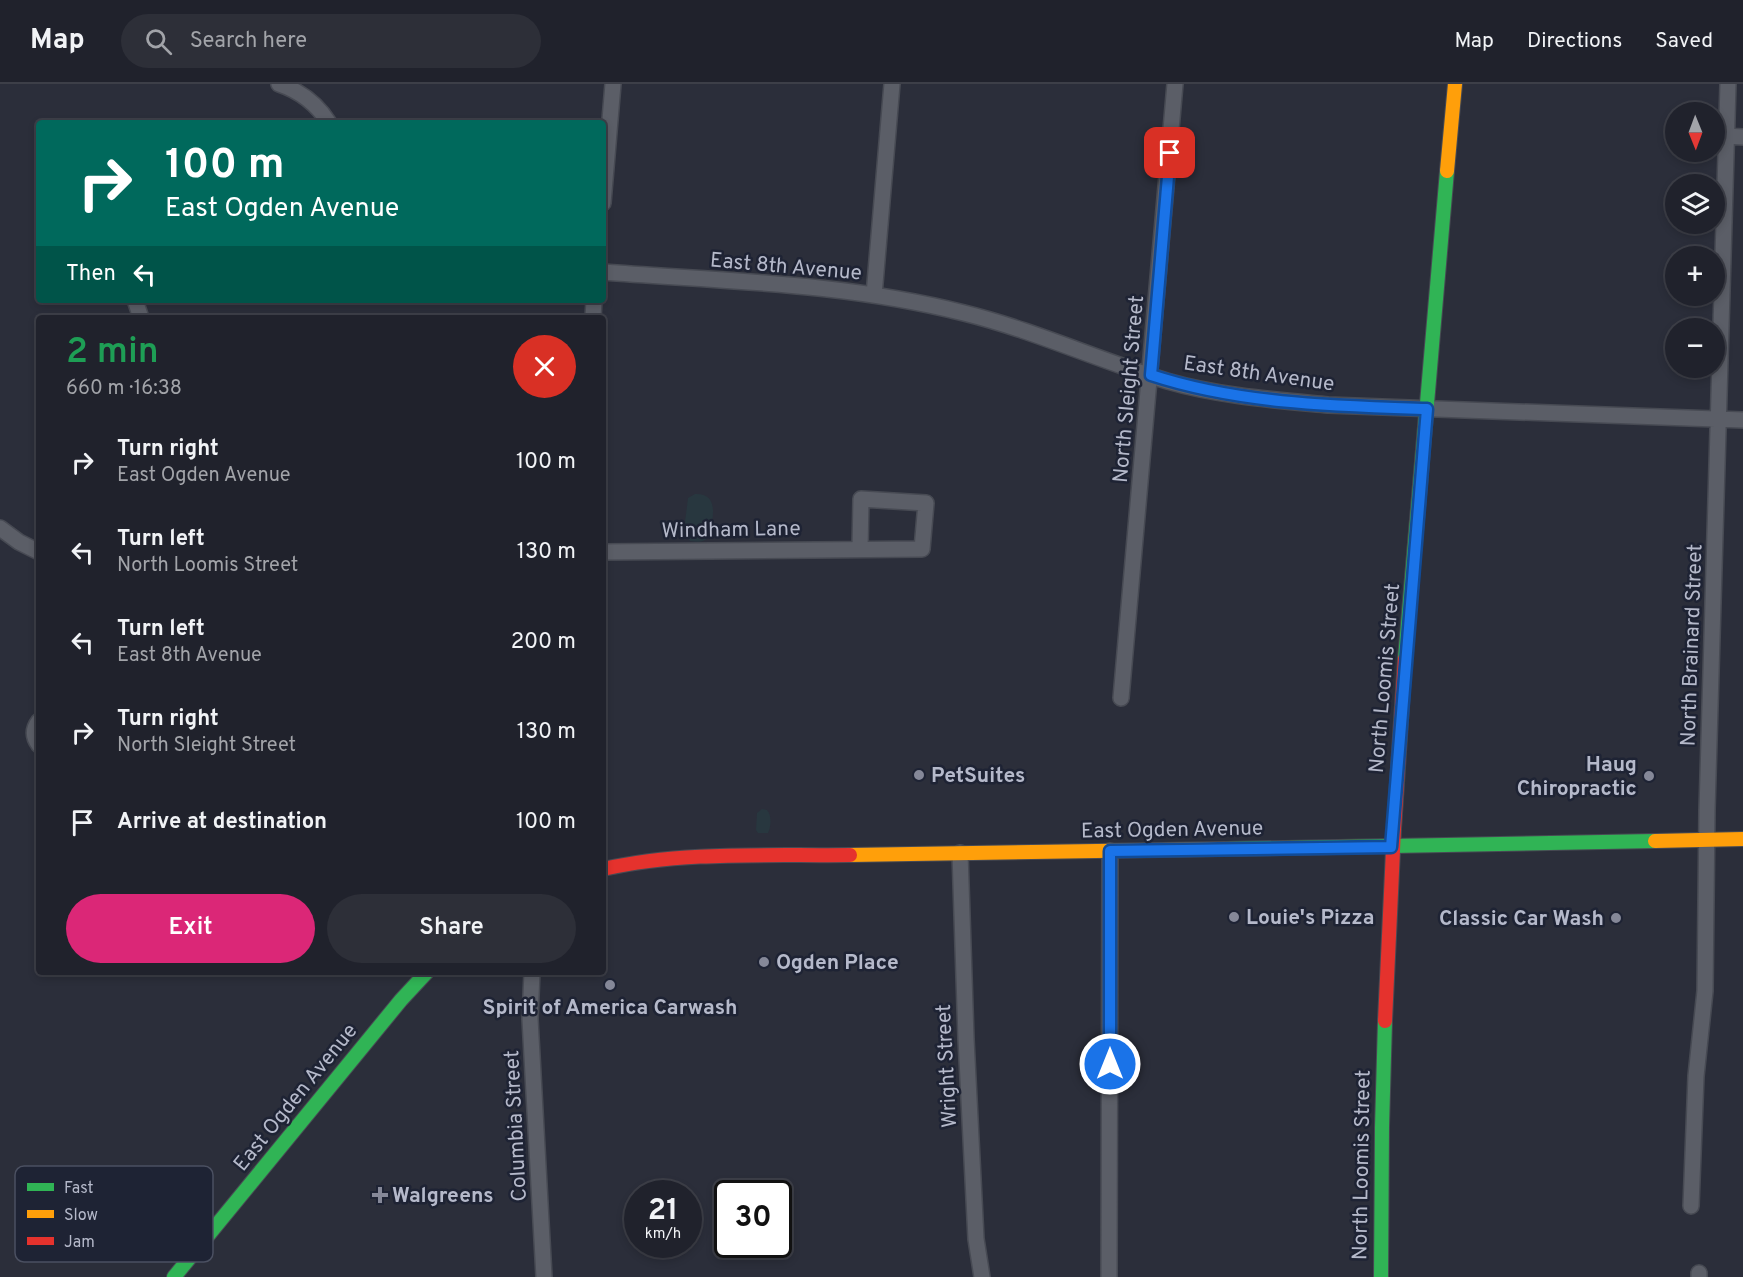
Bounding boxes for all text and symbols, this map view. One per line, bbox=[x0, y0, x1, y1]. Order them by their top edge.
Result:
search box bbox=[121, 14, 541, 68]
text: Map bbox=[30, 23, 85, 59]
icon: search bbox=[142, 25, 175, 58]
text: Search here bbox=[190, 28, 307, 55]
text: Map bbox=[1454, 28, 1494, 55]
text: Directions bbox=[1527, 28, 1622, 55]
text: Saved bbox=[1655, 28, 1713, 55]
north arrow bbox=[1665, 102, 1725, 162]
map controls bbox=[1665, 102, 1725, 378]
pin bbox=[1144, 127, 1195, 178]
icon: arrive bbox=[1153, 136, 1186, 169]
text: 100 m bbox=[165, 140, 284, 193]
icon: right bbox=[66, 144, 144, 222]
button: layers bbox=[1665, 174, 1725, 234]
text: East Ogden Avenue bbox=[165, 192, 399, 226]
button: + bbox=[1665, 246, 1725, 306]
street label: East 8th Avenue bbox=[709, 247, 863, 288]
icon: left bbox=[128, 258, 161, 291]
text: Then bbox=[66, 261, 116, 288]
street label: North Sleight Street bbox=[1108, 294, 1151, 484]
button: − bbox=[1665, 318, 1725, 378]
text: 2 min bbox=[66, 330, 159, 376]
button: close bbox=[513, 335, 576, 398]
street label: East 8th Avenue bbox=[1182, 351, 1336, 398]
text: 660 m · 16:38 bbox=[66, 376, 182, 402]
text: Turn right bbox=[117, 436, 219, 463]
icon: right bbox=[66, 446, 99, 479]
text: 100 m bbox=[516, 449, 576, 476]
text: East Ogden Avenue bbox=[117, 463, 291, 489]
street label: Windham Lane bbox=[661, 516, 801, 545]
text: Turn left bbox=[117, 526, 205, 553]
icon: left bbox=[66, 536, 99, 569]
text: 130 m bbox=[517, 539, 576, 566]
street label: North Brainard Street bbox=[1675, 543, 1710, 747]
text: North Loomis Street bbox=[117, 553, 298, 579]
street label: North Loomis Street bbox=[1364, 582, 1407, 774]
text: Turn left bbox=[117, 616, 205, 643]
icon: left bbox=[66, 626, 99, 659]
text: 200 m bbox=[511, 629, 576, 656]
text: East 8th Avenue bbox=[117, 643, 262, 669]
text: Turn right bbox=[117, 706, 219, 733]
icon: right bbox=[66, 716, 99, 749]
text: 130 m bbox=[517, 719, 576, 746]
text: North Sleight Street bbox=[117, 733, 296, 759]
place label: Haug Chiropractic bbox=[1517, 752, 1637, 803]
place label: PetSuites bbox=[931, 763, 1025, 790]
marker: PetSuites bbox=[912, 768, 926, 782]
marker: Haug Chiropractic bbox=[1642, 769, 1656, 783]
icon: arrive bbox=[66, 806, 99, 839]
text: Arrive at destination bbox=[117, 809, 327, 836]
text: 100 m bbox=[516, 809, 576, 836]
street label: East Ogden Avenue bbox=[1081, 815, 1263, 846]
button: Exit bbox=[66, 894, 315, 963]
button: Share bbox=[327, 894, 576, 963]
place label: Louie's Pizza bbox=[1246, 905, 1374, 932]
place label: Classic Car Wash bbox=[1439, 906, 1604, 933]
marker: Louie's Pizza bbox=[1227, 910, 1241, 924]
marker: Classic Car Wash bbox=[1609, 911, 1623, 925]
place label: Ogden Place bbox=[776, 950, 899, 977]
marker: Ogden Place bbox=[757, 955, 771, 969]
marker: Spirit of America Carwash bbox=[603, 978, 617, 992]
place label: Spirit of America Carwash bbox=[483, 995, 737, 1022]
street label: Wright Street bbox=[931, 1003, 964, 1129]
street label: East Ogden Avenue bbox=[228, 1019, 364, 1177]
position arrow bbox=[1078, 1032, 1142, 1096]
street label: Columbia Street bbox=[499, 1050, 534, 1202]
street label: North Loomis Street bbox=[1347, 1070, 1378, 1260]
legend bbox=[15, 1166, 213, 1262]
text: Fast bbox=[64, 1179, 94, 1199]
speed limit sign: 30 bbox=[714, 1180, 792, 1258]
place label: Walgreens bbox=[392, 1183, 494, 1210]
marker: Walgreens bbox=[373, 1188, 387, 1202]
text: 21 bbox=[648, 1193, 678, 1230]
text: Slow bbox=[64, 1206, 98, 1226]
text: km/h bbox=[645, 1225, 681, 1244]
text: Jam bbox=[64, 1233, 95, 1253]

